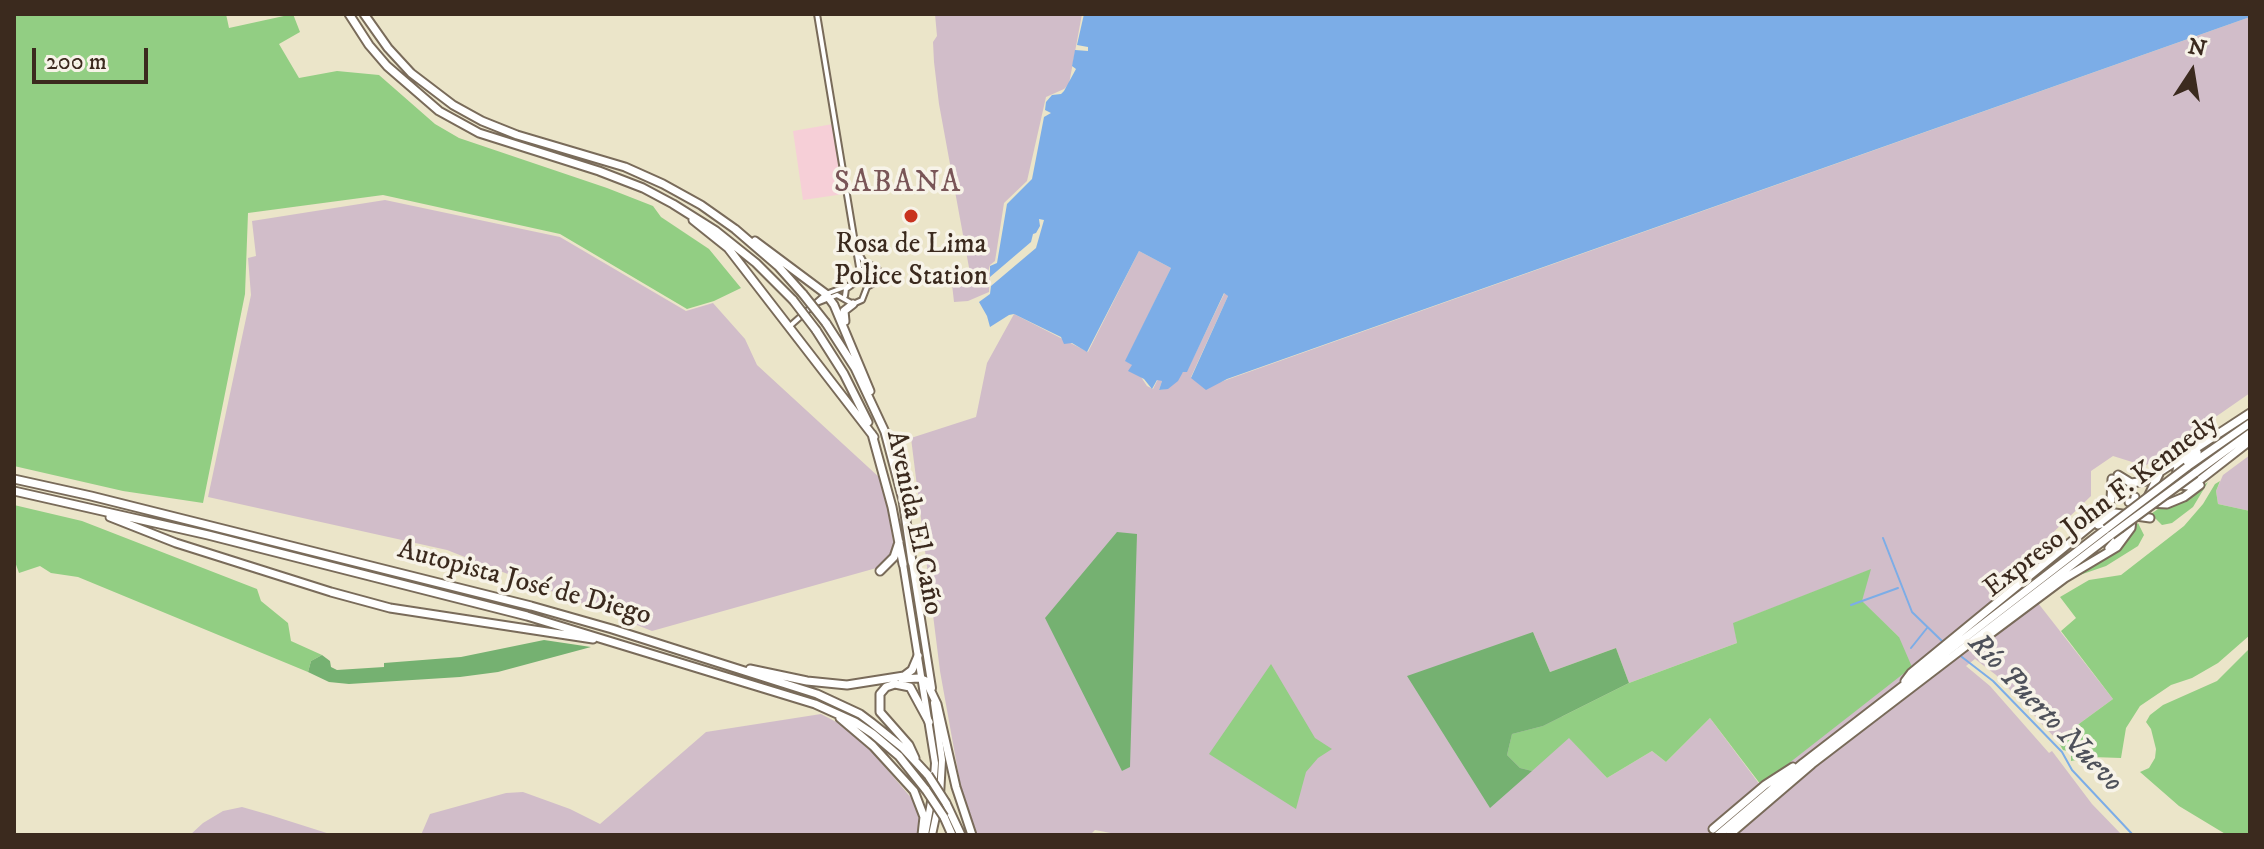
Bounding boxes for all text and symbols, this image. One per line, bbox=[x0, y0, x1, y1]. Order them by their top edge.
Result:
scale bar bbox=[36, 32, 152, 82]
north arrow bbox=[2152, 32, 2232, 112]
text: N bbox=[2185, 33, 2209, 63]
text: 200 m bbox=[46, 47, 107, 77]
district label: SABANA bbox=[834, 167, 962, 203]
marker: Rosa de Lima Police Station bbox=[902, 207, 920, 225]
place label: Rosa de Lima Police Station bbox=[834, 229, 988, 295]
street label: Expreso John F. Kennedy bbox=[1978, 408, 2226, 606]
street label: Avenida El Caño bbox=[877, 428, 949, 618]
street label: Autopista José de Diego bbox=[394, 534, 654, 634]
water label: Río Puerto Nuevo bbox=[1959, 627, 2129, 801]

